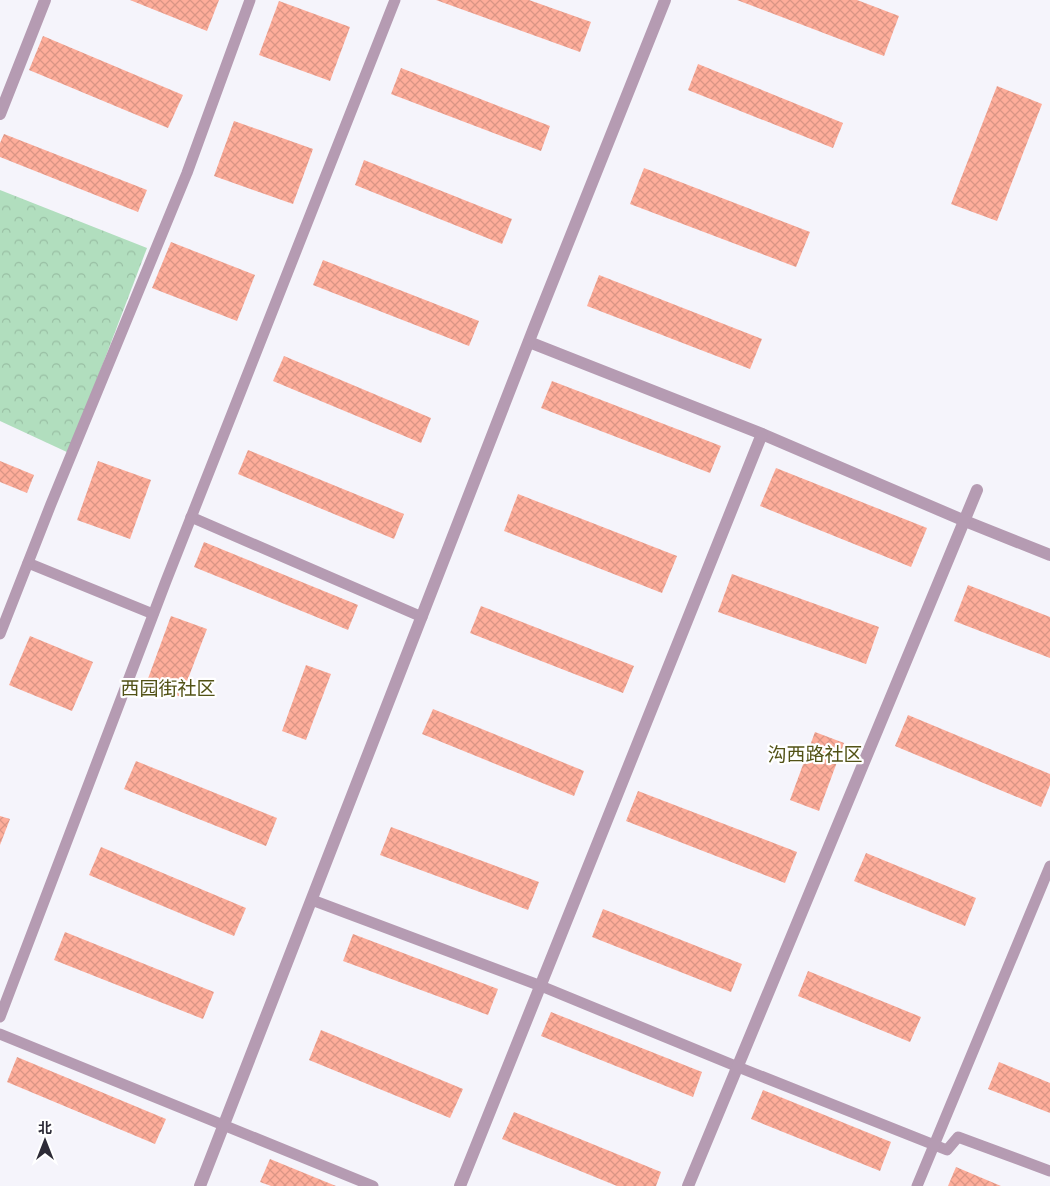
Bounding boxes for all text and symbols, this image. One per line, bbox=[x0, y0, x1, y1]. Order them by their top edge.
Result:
district label: 西园街社区 bbox=[120, 677, 216, 699]
district label: 沟西路社区 bbox=[767, 743, 863, 765]
north arrow bbox=[20, 1116, 70, 1166]
text: 北 bbox=[38, 1120, 52, 1136]

